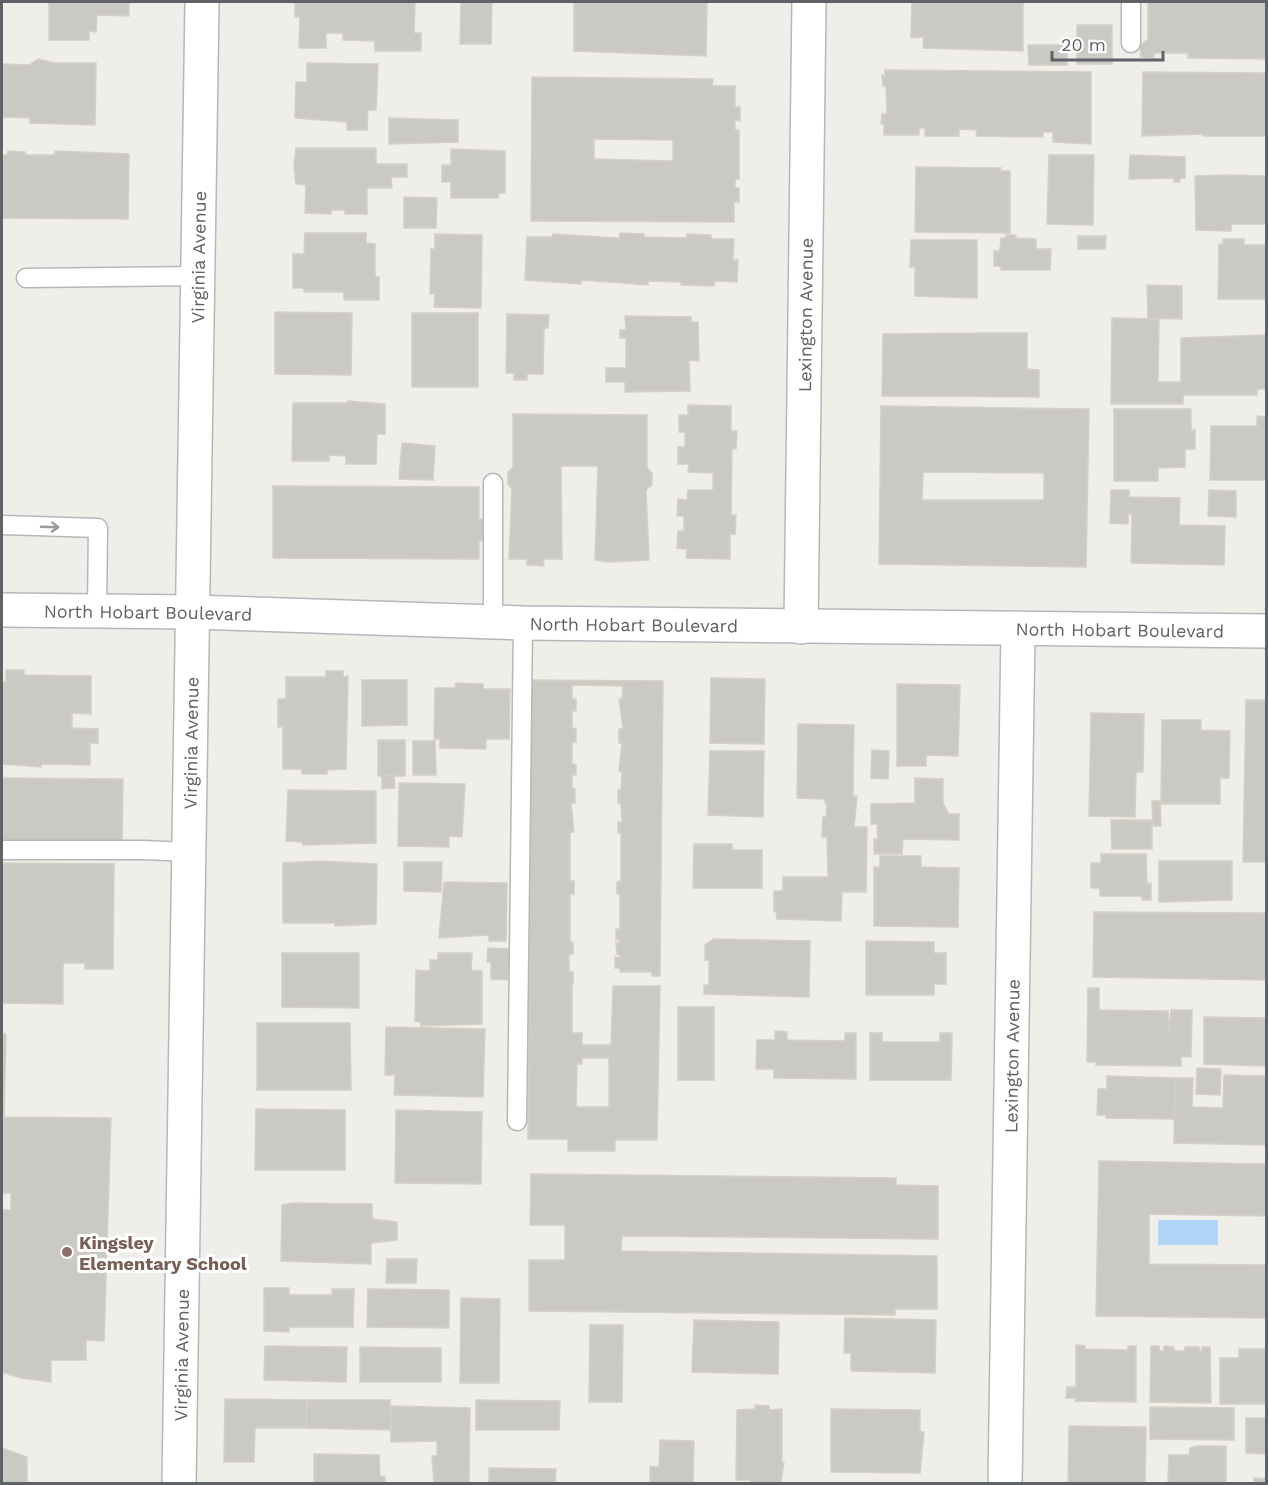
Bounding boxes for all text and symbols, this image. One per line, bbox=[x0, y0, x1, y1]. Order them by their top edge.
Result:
scale bar bbox=[1052, 24, 1163, 62]
text: 20 m bbox=[1061, 34, 1106, 55]
street label: Virginia Avenue bbox=[187, 191, 210, 324]
street label: Lexington Avenue bbox=[794, 238, 816, 392]
one-way arrow bbox=[39, 521, 59, 532]
street label: North Hobart Boulevard bbox=[44, 600, 253, 624]
street label: North Hobart Boulevard bbox=[529, 613, 738, 636]
street label: North Hobart Boulevard bbox=[1015, 618, 1224, 641]
street label: Virginia Avenue bbox=[179, 677, 202, 810]
street label: Lexington Avenue bbox=[1000, 979, 1023, 1133]
place label: Kingsley Elementary School bbox=[79, 1232, 247, 1274]
marker: Kingsley Elementary School bbox=[60, 1245, 74, 1259]
street label: Virginia Avenue bbox=[169, 1289, 193, 1421]

